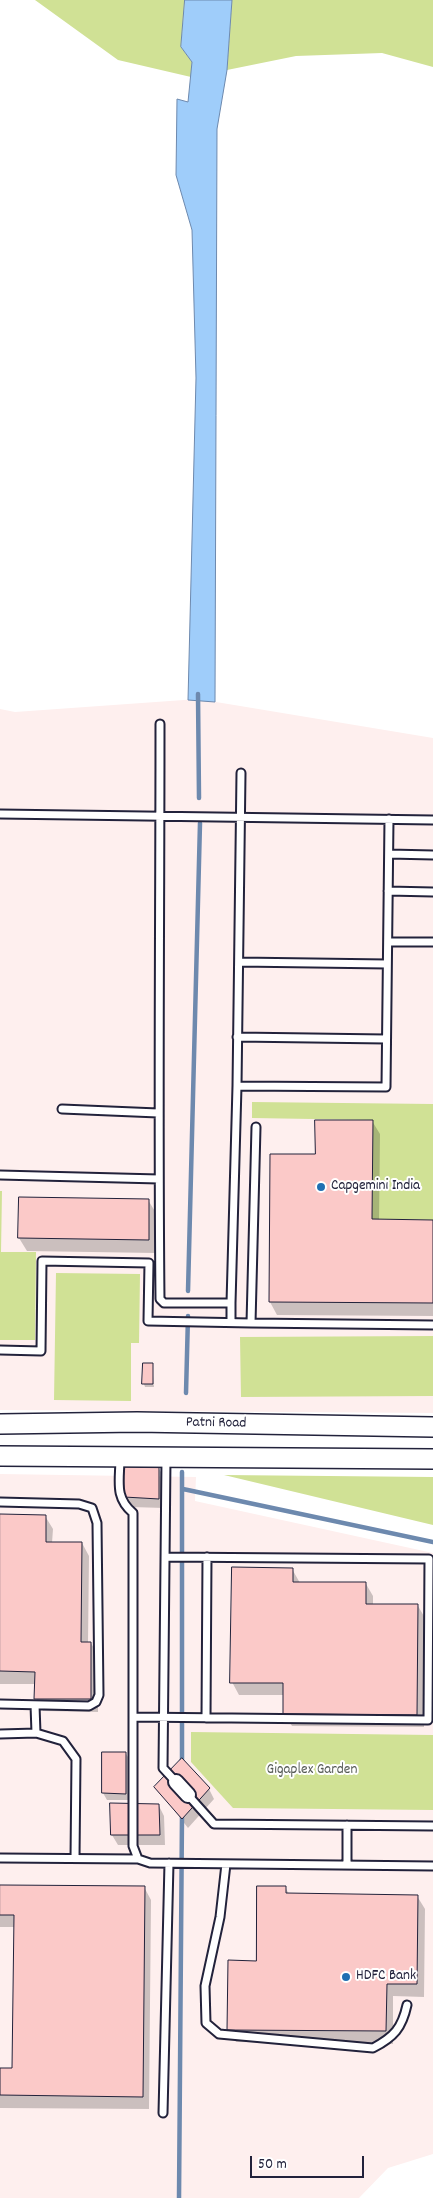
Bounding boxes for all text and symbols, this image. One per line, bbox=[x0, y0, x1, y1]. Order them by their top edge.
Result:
place label: Capgemini India bbox=[331, 1178, 420, 1196]
marker: Capgemini India bbox=[315, 1181, 327, 1193]
street label: Patni Road bbox=[186, 1414, 246, 1434]
park label: Gigaplex Garden bbox=[267, 1762, 357, 1780]
place label: HDFC Bank bbox=[356, 1968, 416, 1986]
marker: HDFC Bank bbox=[340, 1971, 352, 1983]
scale bar bbox=[253, 2146, 367, 2178]
text: 50 m bbox=[258, 2154, 287, 2176]

